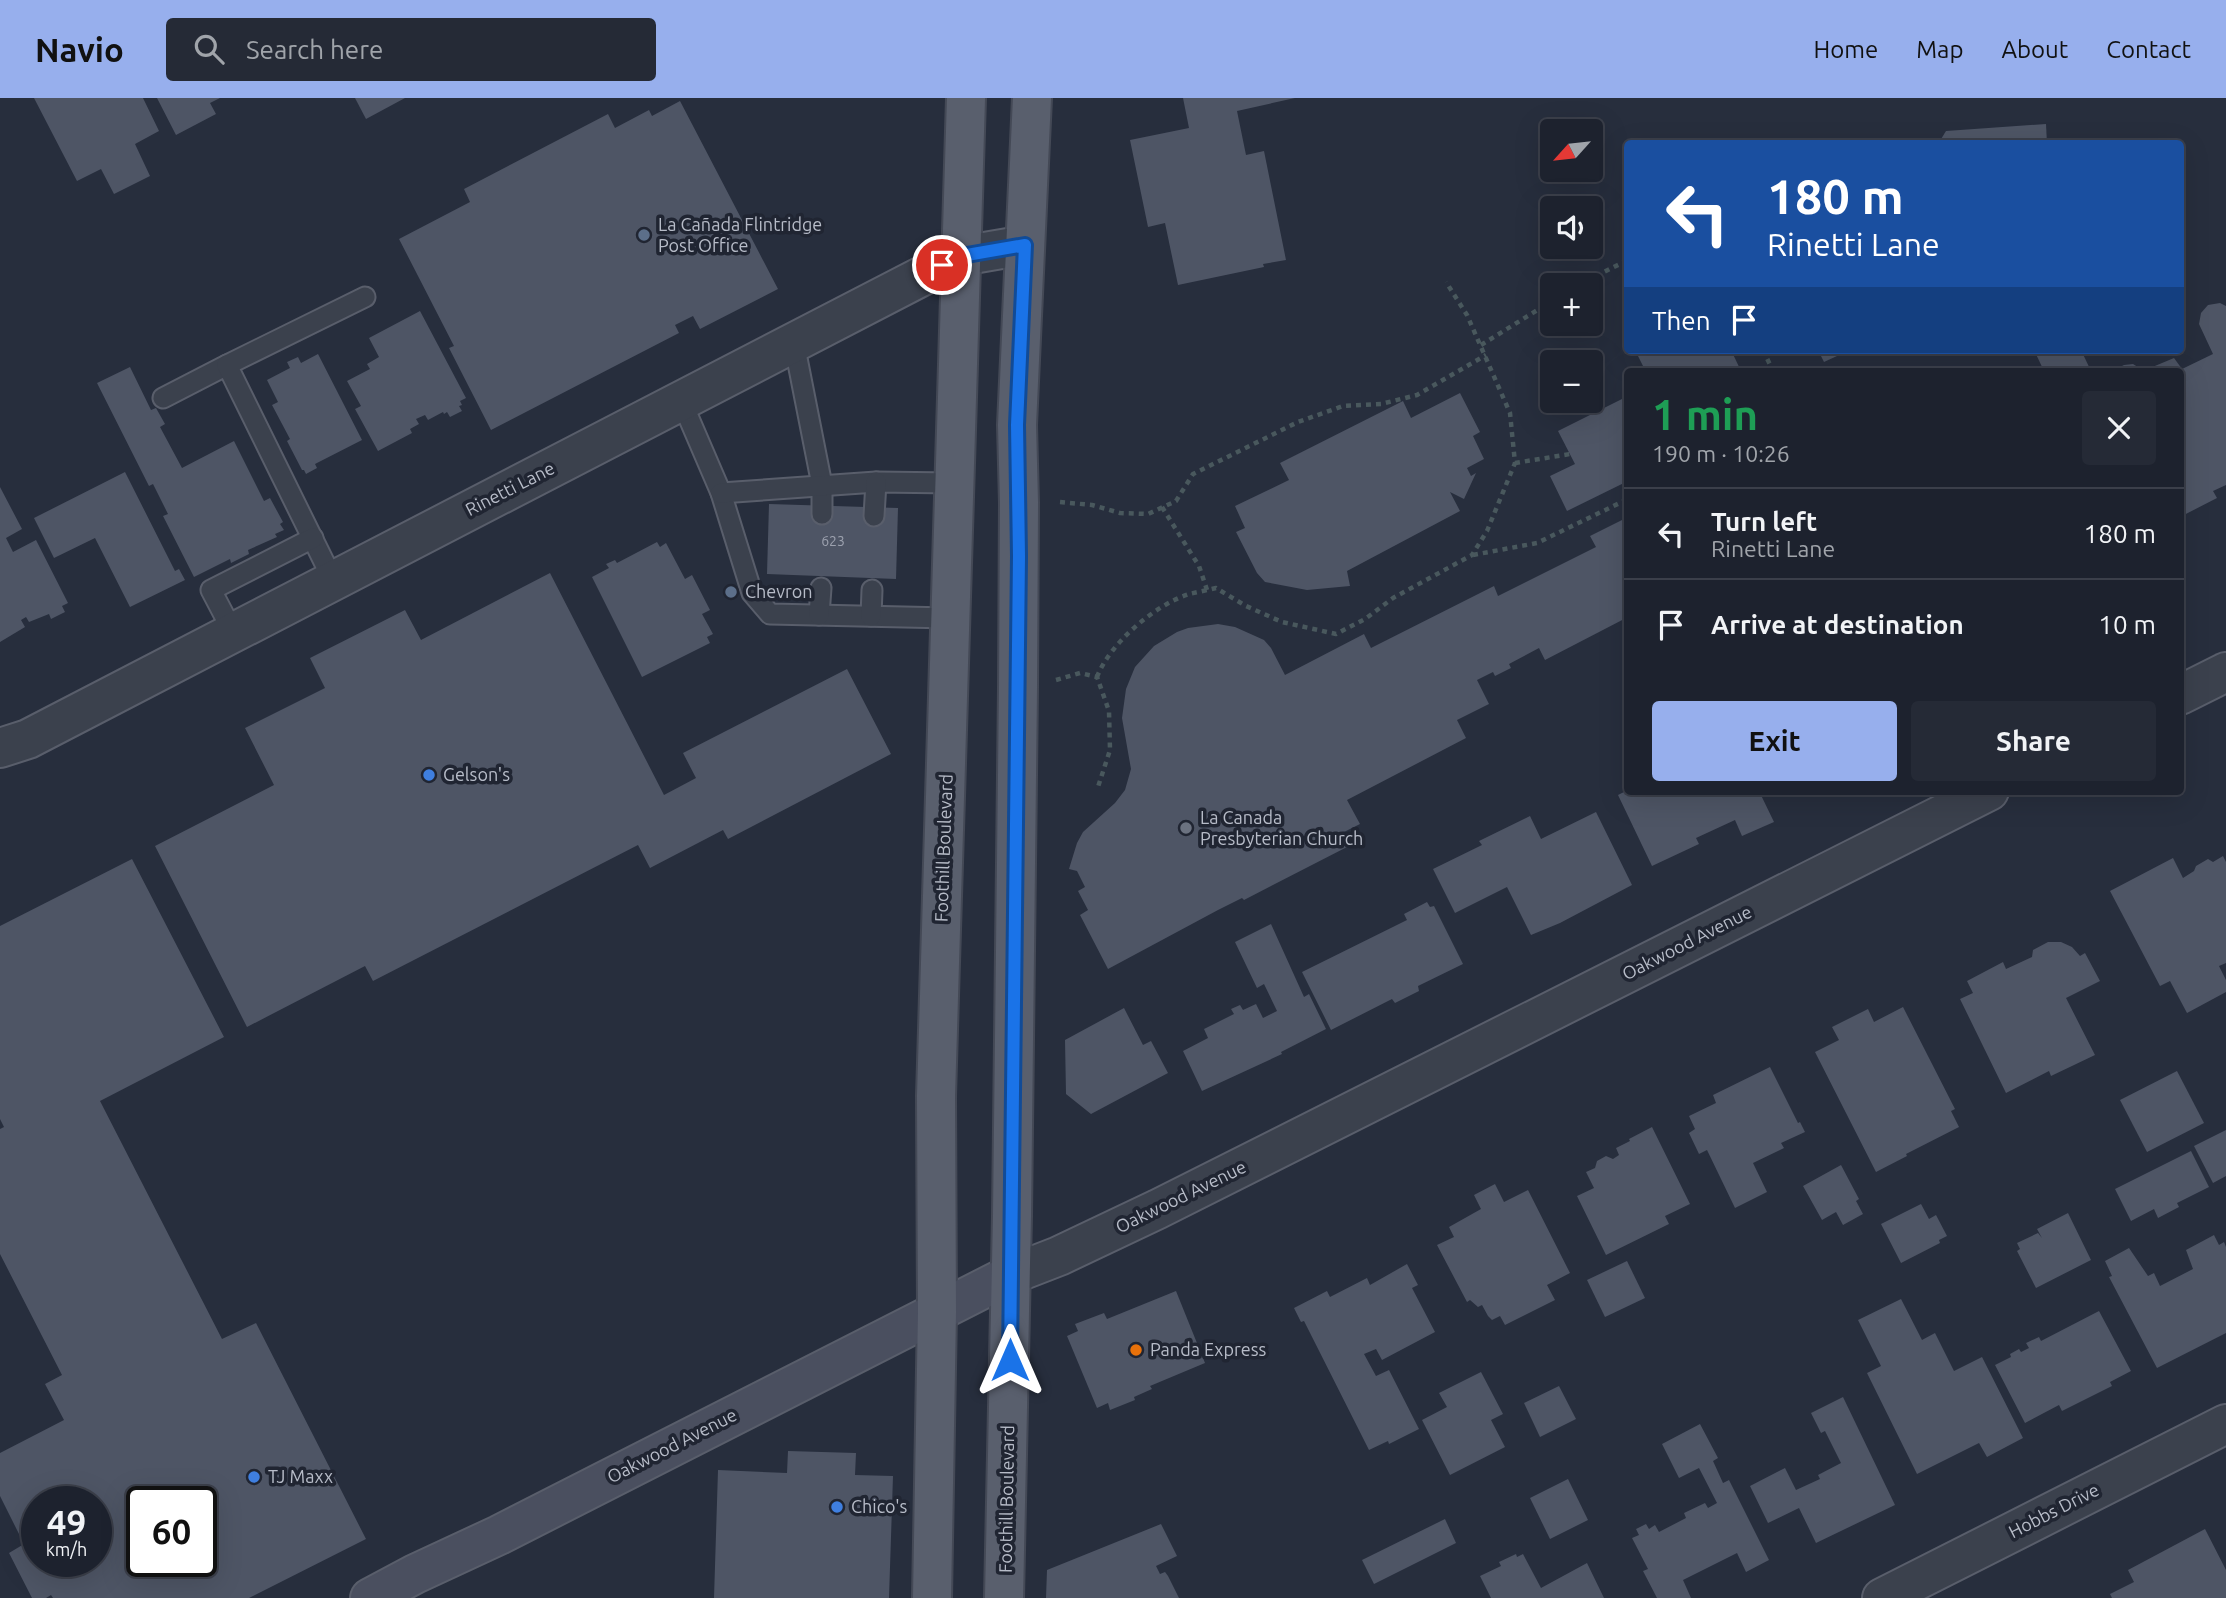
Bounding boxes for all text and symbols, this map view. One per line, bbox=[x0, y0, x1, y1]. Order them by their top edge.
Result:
search box bbox=[166, 18, 656, 81]
icon: search bbox=[190, 30, 228, 68]
text: Navio bbox=[35, 31, 124, 68]
text: Search here bbox=[246, 35, 383, 64]
text: Home bbox=[1813, 36, 1878, 63]
text: Map bbox=[1916, 36, 1963, 63]
text: About bbox=[2001, 36, 2068, 63]
text: Contact bbox=[2106, 36, 2191, 63]
north arrow bbox=[1540, 119, 1603, 182]
map controls bbox=[1540, 119, 1603, 413]
icon: left bbox=[1652, 168, 1743, 259]
text: 180 m bbox=[1767, 168, 1904, 223]
button: sound bbox=[1540, 196, 1603, 259]
place label: La Cañada Flintridge Post Office bbox=[658, 214, 822, 255]
text: Rinetti Lane bbox=[1767, 226, 1940, 262]
marker: La Cañada Flintridge Post Office bbox=[636, 227, 652, 243]
pin bbox=[912, 235, 972, 295]
icon: arrive bbox=[923, 246, 961, 284]
button: + bbox=[1540, 273, 1603, 336]
icon: arrive bbox=[1725, 301, 1763, 339]
text: Then bbox=[1652, 306, 1711, 335]
button: − bbox=[1540, 350, 1603, 413]
text: 1 min bbox=[1652, 391, 1758, 438]
button: close bbox=[2082, 391, 2156, 465]
text: 190 m · 10:26 bbox=[1652, 441, 1790, 466]
street label: Rinetti Lane bbox=[462, 457, 557, 519]
text: Turn left bbox=[1711, 507, 1817, 536]
icon: left bbox=[1652, 515, 1690, 553]
text: 180 m bbox=[2084, 519, 2156, 548]
house number: 623 bbox=[821, 533, 845, 549]
text: Rinetti Lane bbox=[1711, 536, 1835, 561]
place label: Chevron bbox=[745, 581, 813, 601]
marker: Chevron bbox=[723, 584, 739, 600]
icon: arrive bbox=[1652, 606, 1690, 644]
text: Arrive at destination bbox=[1711, 610, 1964, 639]
text: 10 m bbox=[2098, 610, 2156, 639]
button: Exit bbox=[1652, 701, 1897, 781]
button: Share bbox=[1911, 701, 2156, 781]
place label: Gelson's bbox=[443, 764, 510, 784]
marker: Gelson's bbox=[421, 767, 437, 783]
street label: Foothill Boulevard bbox=[930, 774, 956, 922]
place label: La Canada Presbyterian Church bbox=[1200, 807, 1363, 848]
marker: La Canada Presbyterian Church bbox=[1178, 820, 1194, 836]
street label: Oakwood Avenue bbox=[1618, 901, 1755, 983]
street label: Oakwood Avenue bbox=[1112, 1156, 1249, 1236]
position arrow bbox=[973, 1323, 1047, 1397]
place label: Panda Express bbox=[1150, 1339, 1266, 1359]
marker: Panda Express bbox=[1128, 1342, 1144, 1358]
street label: Oakwood Avenue bbox=[603, 1404, 740, 1486]
street label: Foothill Boulevard bbox=[995, 1425, 1017, 1573]
place label: TJ Maxx bbox=[268, 1466, 333, 1486]
marker: TJ Maxx bbox=[246, 1469, 262, 1485]
street label: Hobbs Drive bbox=[2005, 1479, 2102, 1541]
speed limit sign: 60 bbox=[126, 1486, 217, 1577]
place label: Chico's bbox=[851, 1496, 907, 1516]
marker: Chico's bbox=[829, 1499, 845, 1515]
text: 49 bbox=[47, 1502, 86, 1542]
text: km/h bbox=[46, 1539, 87, 1559]

